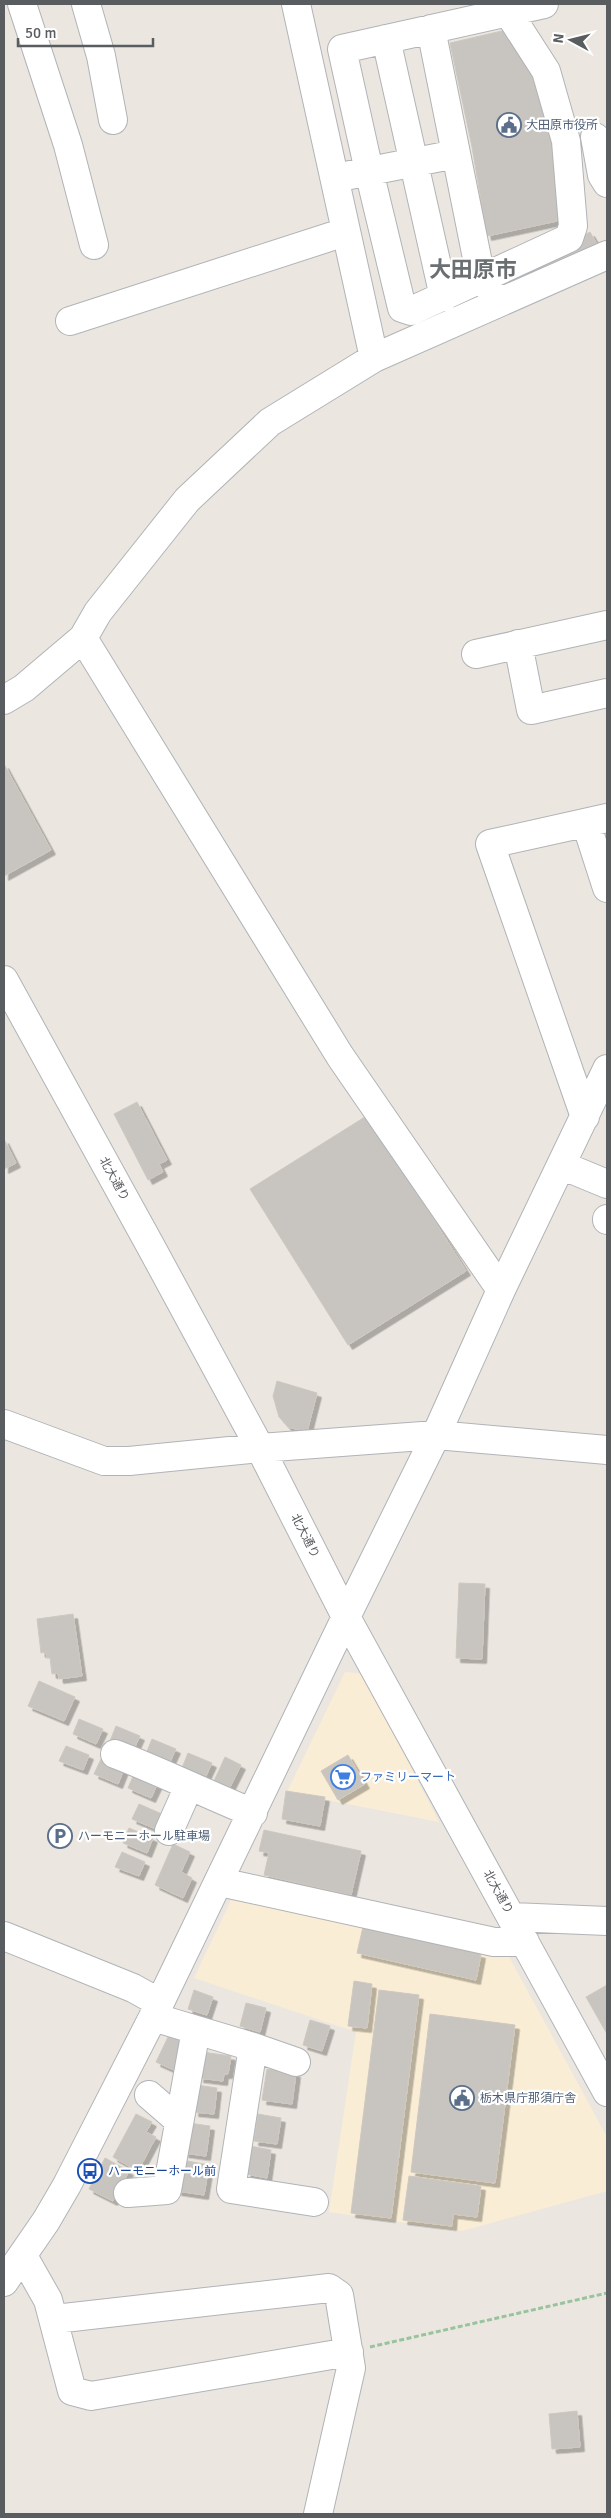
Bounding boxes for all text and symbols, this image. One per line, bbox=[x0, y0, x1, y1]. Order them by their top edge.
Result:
scale bar bbox=[18, 15, 152, 47]
north arrow bbox=[546, 15, 596, 65]
text: 50 m bbox=[25, 24, 56, 42]
text: N bbox=[550, 33, 568, 44]
public building icon: 大田原市役所 bbox=[496, 112, 522, 138]
place label: 大田原市役所 bbox=[526, 118, 598, 133]
district label: 大田原市 bbox=[429, 256, 517, 283]
street label: 北大通り bbox=[96, 1154, 132, 1204]
street label: 北大通り bbox=[287, 1511, 323, 1561]
supermarket icon: ファミリーマート bbox=[330, 1764, 356, 1790]
place label: ファミリーマート bbox=[360, 1770, 456, 1785]
parking icon: ハーモニーホール駐車場 bbox=[47, 1823, 73, 1849]
place label: ハーモニーホール駐車場 bbox=[78, 1829, 210, 1844]
street label: 北大通り bbox=[480, 1867, 516, 1917]
public building icon: 栃木県庁那須庁舎 bbox=[449, 2085, 475, 2111]
place label: 栃木県庁那須庁舎 bbox=[480, 2091, 576, 2106]
bus stop icon: ハーモニーホール前 bbox=[77, 2158, 103, 2184]
place label: ハーモニーホール前 bbox=[108, 2164, 216, 2179]

